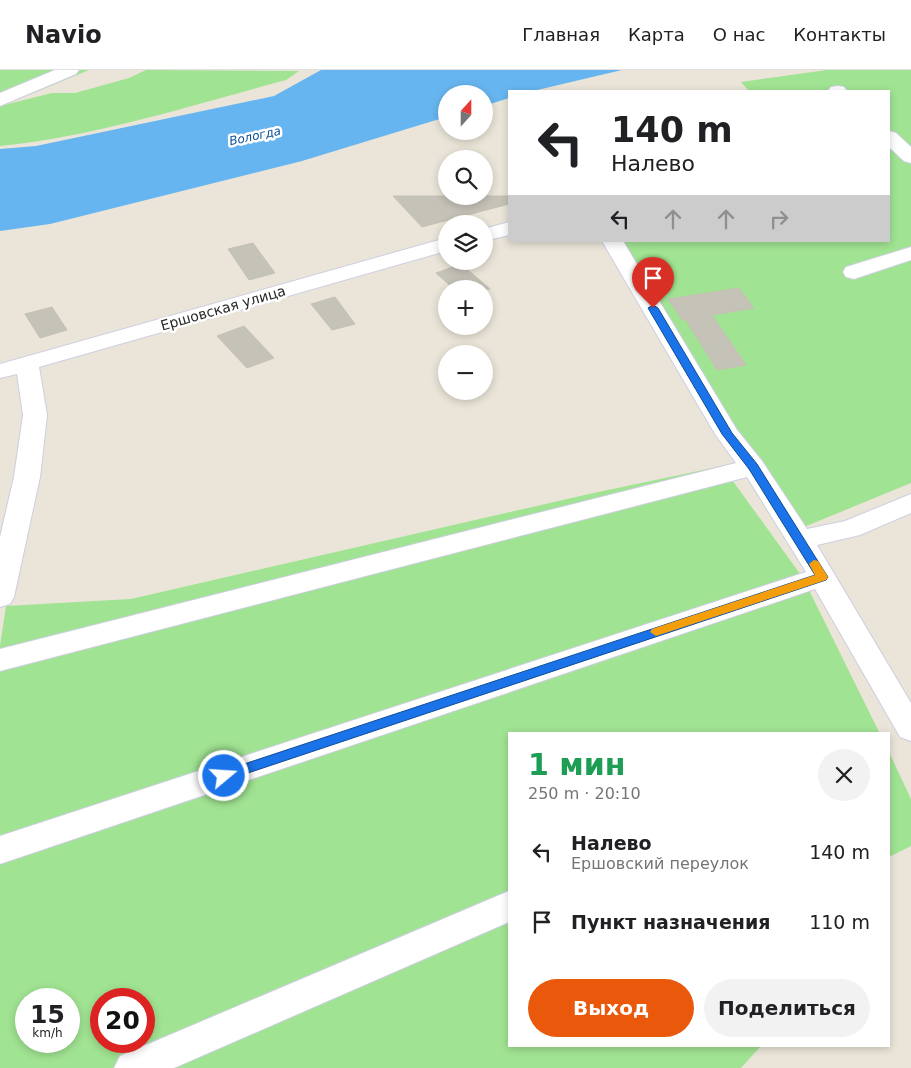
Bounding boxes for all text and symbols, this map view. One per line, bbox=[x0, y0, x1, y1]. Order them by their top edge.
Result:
text: Navio bbox=[25, 21, 102, 49]
text: Главная bbox=[522, 24, 600, 45]
text: Карта bbox=[628, 24, 685, 45]
text: О нас bbox=[713, 24, 765, 45]
text: Контакты bbox=[793, 24, 886, 45]
north arrow bbox=[438, 85, 492, 140]
map controls bbox=[438, 85, 493, 400]
icon: left bbox=[528, 110, 593, 175]
text: 140 m bbox=[611, 110, 733, 150]
water label: Вологда bbox=[228, 124, 282, 148]
button: search bbox=[438, 150, 493, 205]
text: Налево bbox=[611, 151, 695, 176]
icon: left bbox=[606, 205, 634, 233]
icon: ahead bbox=[659, 205, 687, 233]
icon: ahead bbox=[712, 205, 740, 233]
icon: right bbox=[765, 205, 793, 233]
button: layers bbox=[438, 215, 493, 270]
pin bbox=[632, 257, 674, 308]
icon: arrive bbox=[639, 264, 667, 292]
button: + bbox=[438, 280, 493, 335]
street label: Ершовская улица bbox=[159, 282, 287, 334]
button: − bbox=[438, 345, 493, 400]
text: 1 мин bbox=[528, 747, 626, 782]
position arrow bbox=[197, 749, 249, 801]
button: close bbox=[818, 749, 870, 801]
text: 250 m · 20:10 bbox=[528, 784, 641, 803]
text: Налево bbox=[571, 832, 652, 854]
icon: left bbox=[528, 838, 556, 866]
text: 140 m bbox=[809, 841, 870, 863]
text: Ершовский переулок bbox=[571, 854, 749, 873]
icon: arrive bbox=[528, 908, 556, 936]
text: Пункт назначения bbox=[571, 911, 770, 933]
text: 110 m bbox=[809, 911, 870, 933]
button: Выход bbox=[528, 979, 694, 1037]
button: Поделиться bbox=[704, 979, 870, 1037]
speed limit sign: 20 bbox=[90, 988, 155, 1053]
text: 15 bbox=[30, 1000, 65, 1029]
text: km/h bbox=[32, 1026, 63, 1040]

